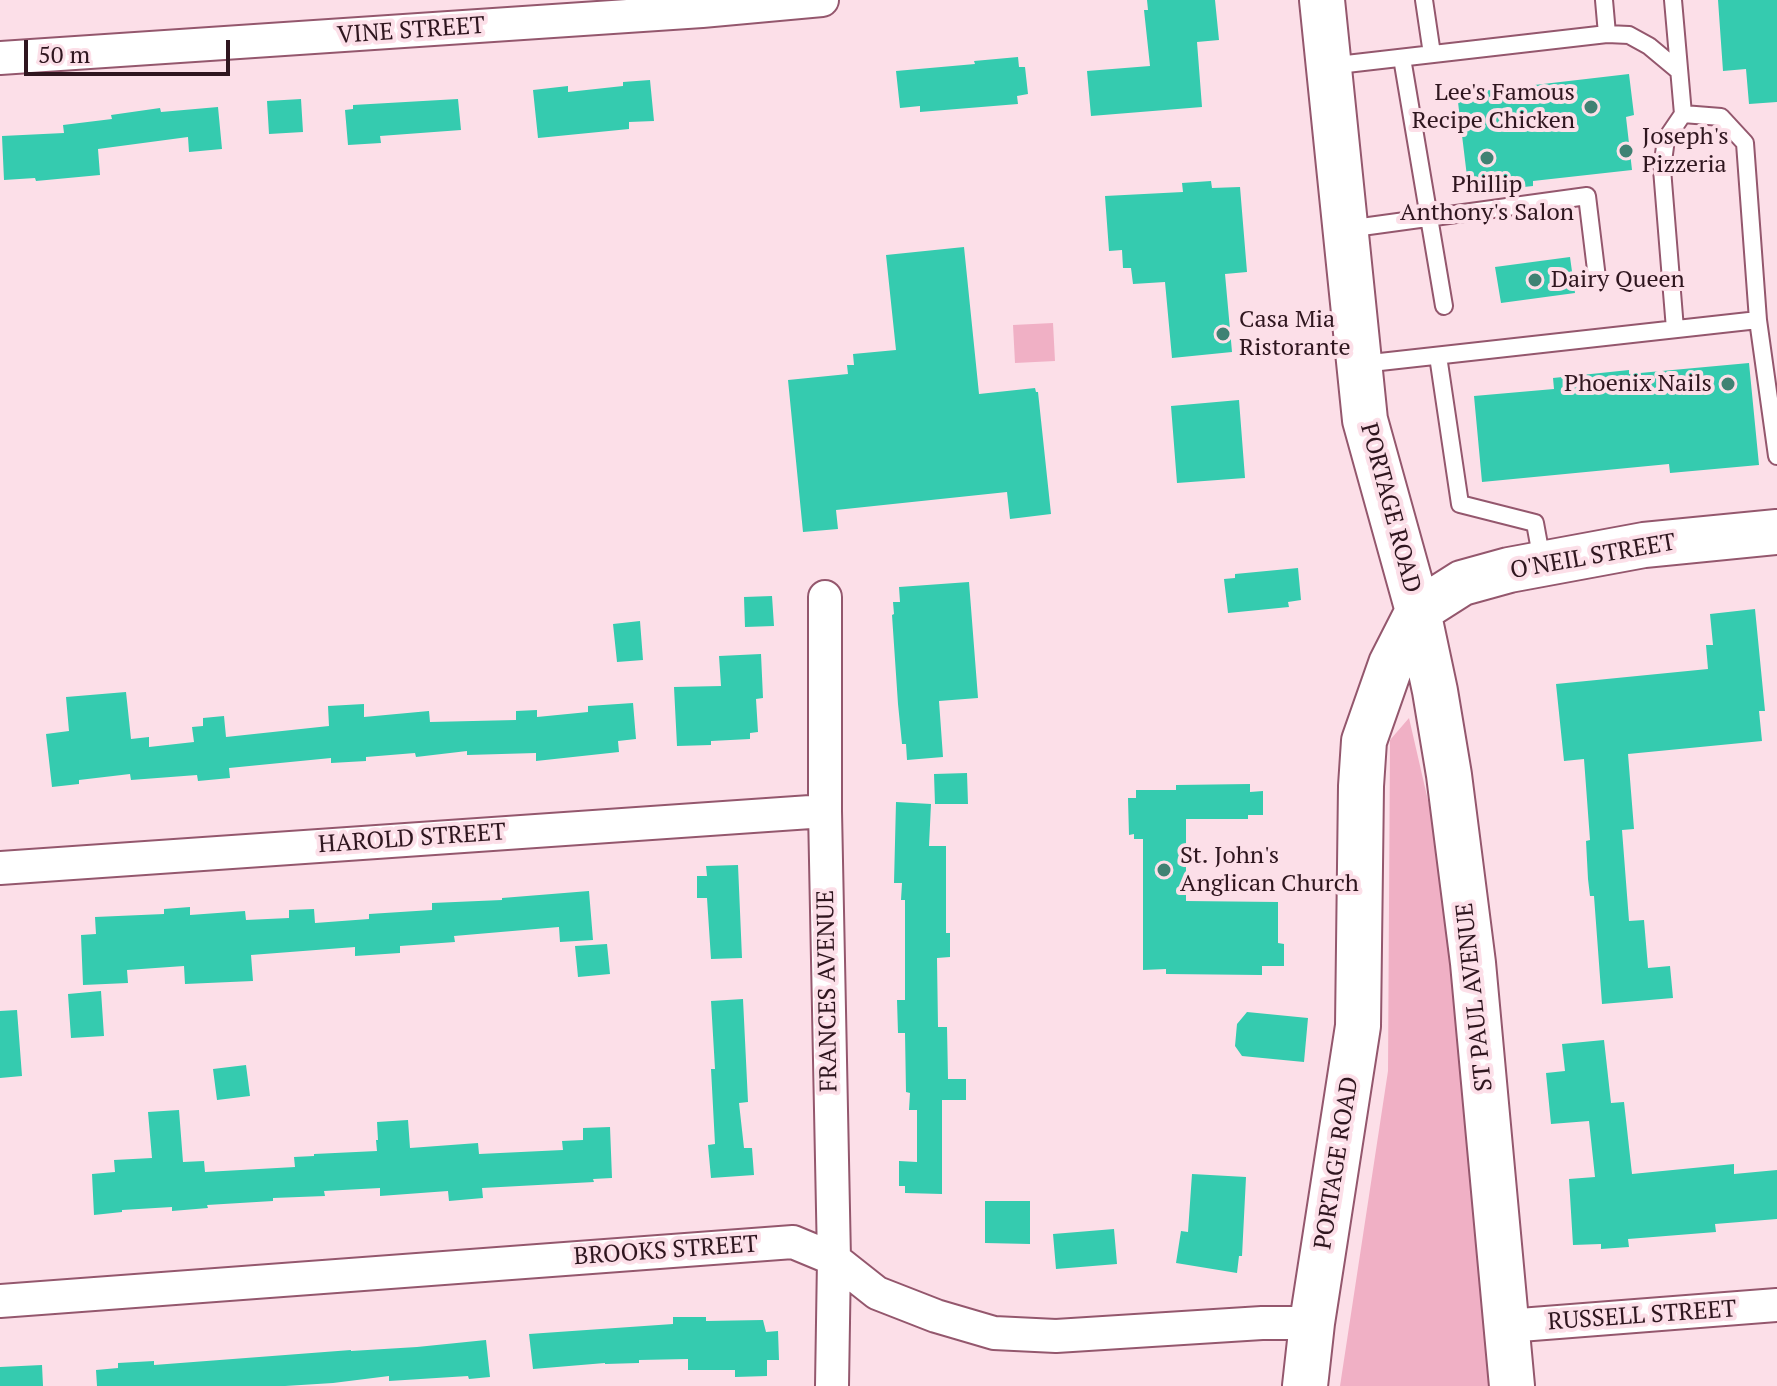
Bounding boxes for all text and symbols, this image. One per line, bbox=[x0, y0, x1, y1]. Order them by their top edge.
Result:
street label: VINE STREET bbox=[336, 11, 486, 51]
scale bar bbox=[28, 24, 234, 74]
text: 50 m bbox=[38, 38, 90, 70]
place label: Lee's Famous Recipe Chicken bbox=[1412, 79, 1575, 135]
marker: Lee's Famous Recipe Chicken bbox=[1582, 98, 1600, 116]
place label: Joseph's Pizzeria bbox=[1642, 123, 1729, 179]
marker: Joseph's Pizzeria bbox=[1617, 142, 1635, 160]
marker: Phillip Anthony's Salon bbox=[1478, 149, 1496, 167]
place label: Phillip Anthony's Salon bbox=[1400, 171, 1574, 227]
place label: Dairy Queen bbox=[1551, 266, 1685, 294]
marker: Dairy Queen bbox=[1526, 271, 1544, 289]
place label: Casa Mia Ristorante bbox=[1239, 306, 1351, 362]
marker: Casa Mia Ristorante bbox=[1214, 325, 1232, 343]
place label: Phoenix Nails bbox=[1564, 370, 1712, 398]
marker: Phoenix Nails bbox=[1719, 375, 1737, 393]
street label: PORTAGE ROAD bbox=[1354, 420, 1426, 596]
street label: O'NEIL STREET bbox=[1508, 528, 1678, 586]
street label: HAROLD STREET bbox=[317, 818, 507, 860]
place label: St. John's Anglican Church bbox=[1180, 842, 1359, 898]
marker: St. John's Anglican Church bbox=[1155, 861, 1173, 879]
street label: FRANCES AVENUE bbox=[812, 890, 844, 1092]
street label: ST PAUL AVENUE bbox=[1451, 901, 1499, 1093]
street label: PORTAGE ROAD bbox=[1309, 1075, 1365, 1251]
street label: BROOKS STREET bbox=[573, 1230, 759, 1272]
street label: RUSSELL STREET bbox=[1547, 1295, 1737, 1337]

